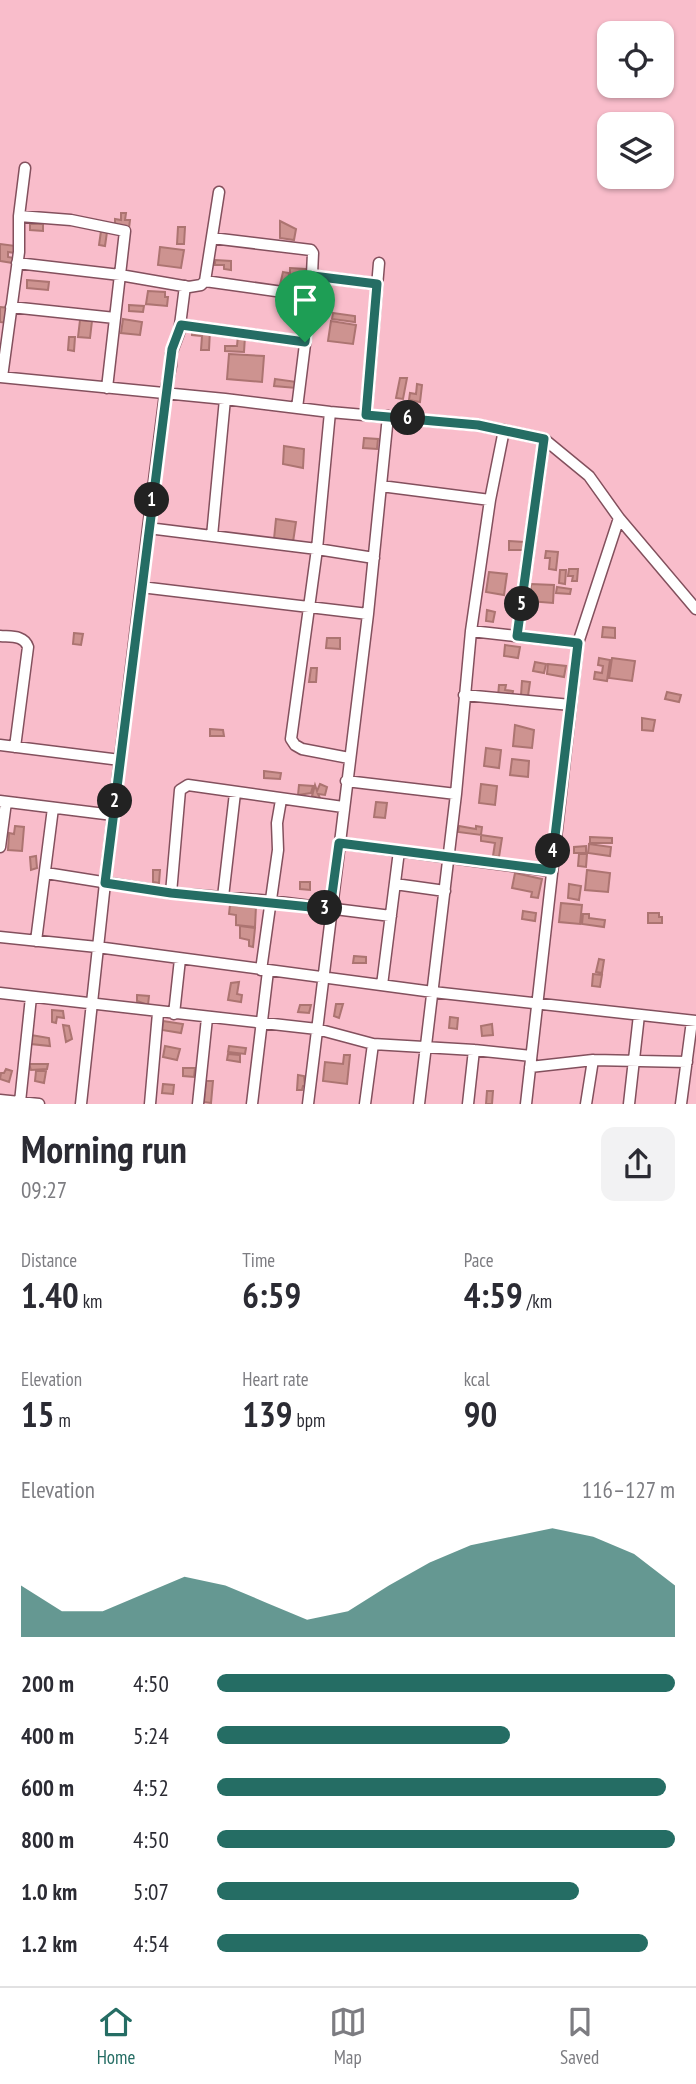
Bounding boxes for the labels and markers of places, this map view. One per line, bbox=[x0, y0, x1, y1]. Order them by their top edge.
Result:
pin bbox=[275, 270, 335, 342]
pin: 6 bbox=[390, 400, 426, 436]
pin: 1 bbox=[134, 482, 170, 518]
pin: 5 bbox=[504, 586, 540, 622]
pin: 2 bbox=[97, 784, 132, 818]
pin: 4 bbox=[536, 834, 570, 868]
pin: 3 bbox=[308, 890, 342, 926]

